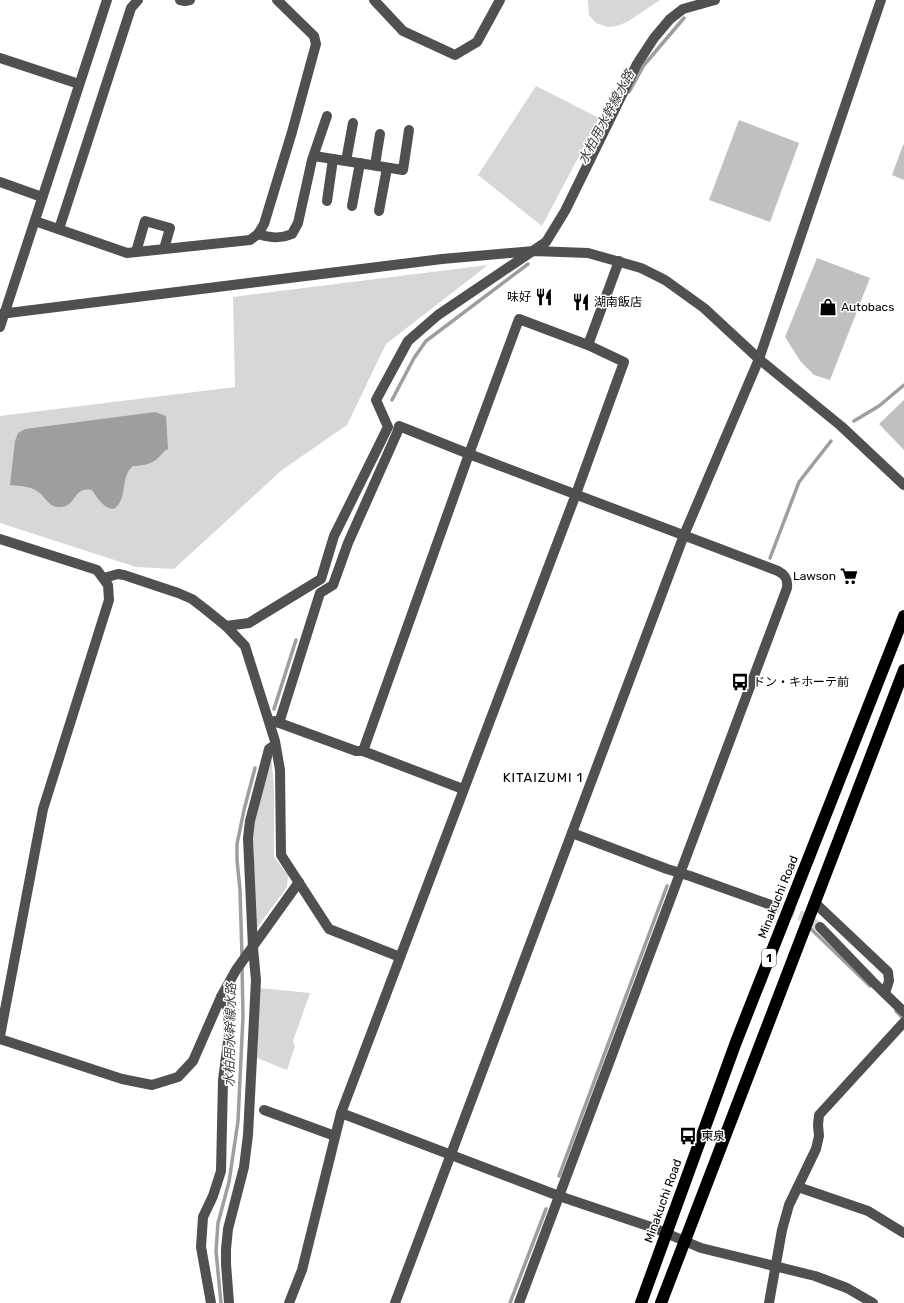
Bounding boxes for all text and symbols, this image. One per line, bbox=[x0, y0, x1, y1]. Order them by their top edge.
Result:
water label: 水柏用水幹線水路 bbox=[575, 67, 638, 166]
restaurant icon: 味好 bbox=[534, 287, 554, 307]
place label: 味好 bbox=[507, 290, 531, 304]
restaurant icon: 湖南飯店 bbox=[571, 292, 591, 312]
place label: 湖南飯店 bbox=[594, 295, 642, 309]
shop icon: Autobacs bbox=[818, 297, 838, 317]
place label: Autobacs bbox=[841, 300, 894, 314]
supermarket icon: Lawson bbox=[839, 566, 859, 586]
place label: Lawson bbox=[793, 569, 836, 583]
bus stop icon: ドン・キホーテ前 bbox=[730, 672, 750, 692]
place label: ドン・キホーテ前 bbox=[753, 675, 849, 689]
district label: KITAIZUMI 1 bbox=[503, 770, 583, 785]
street label: Minakuchi Road bbox=[755, 854, 801, 940]
road number: 1 bbox=[762, 949, 776, 967]
water label: 水柏用水幹線水路 bbox=[222, 982, 238, 1087]
bus stop icon: 東泉 bbox=[678, 1126, 698, 1146]
place label: 東泉 bbox=[701, 1129, 725, 1143]
street label: Minakuchi Road bbox=[641, 1157, 685, 1245]

